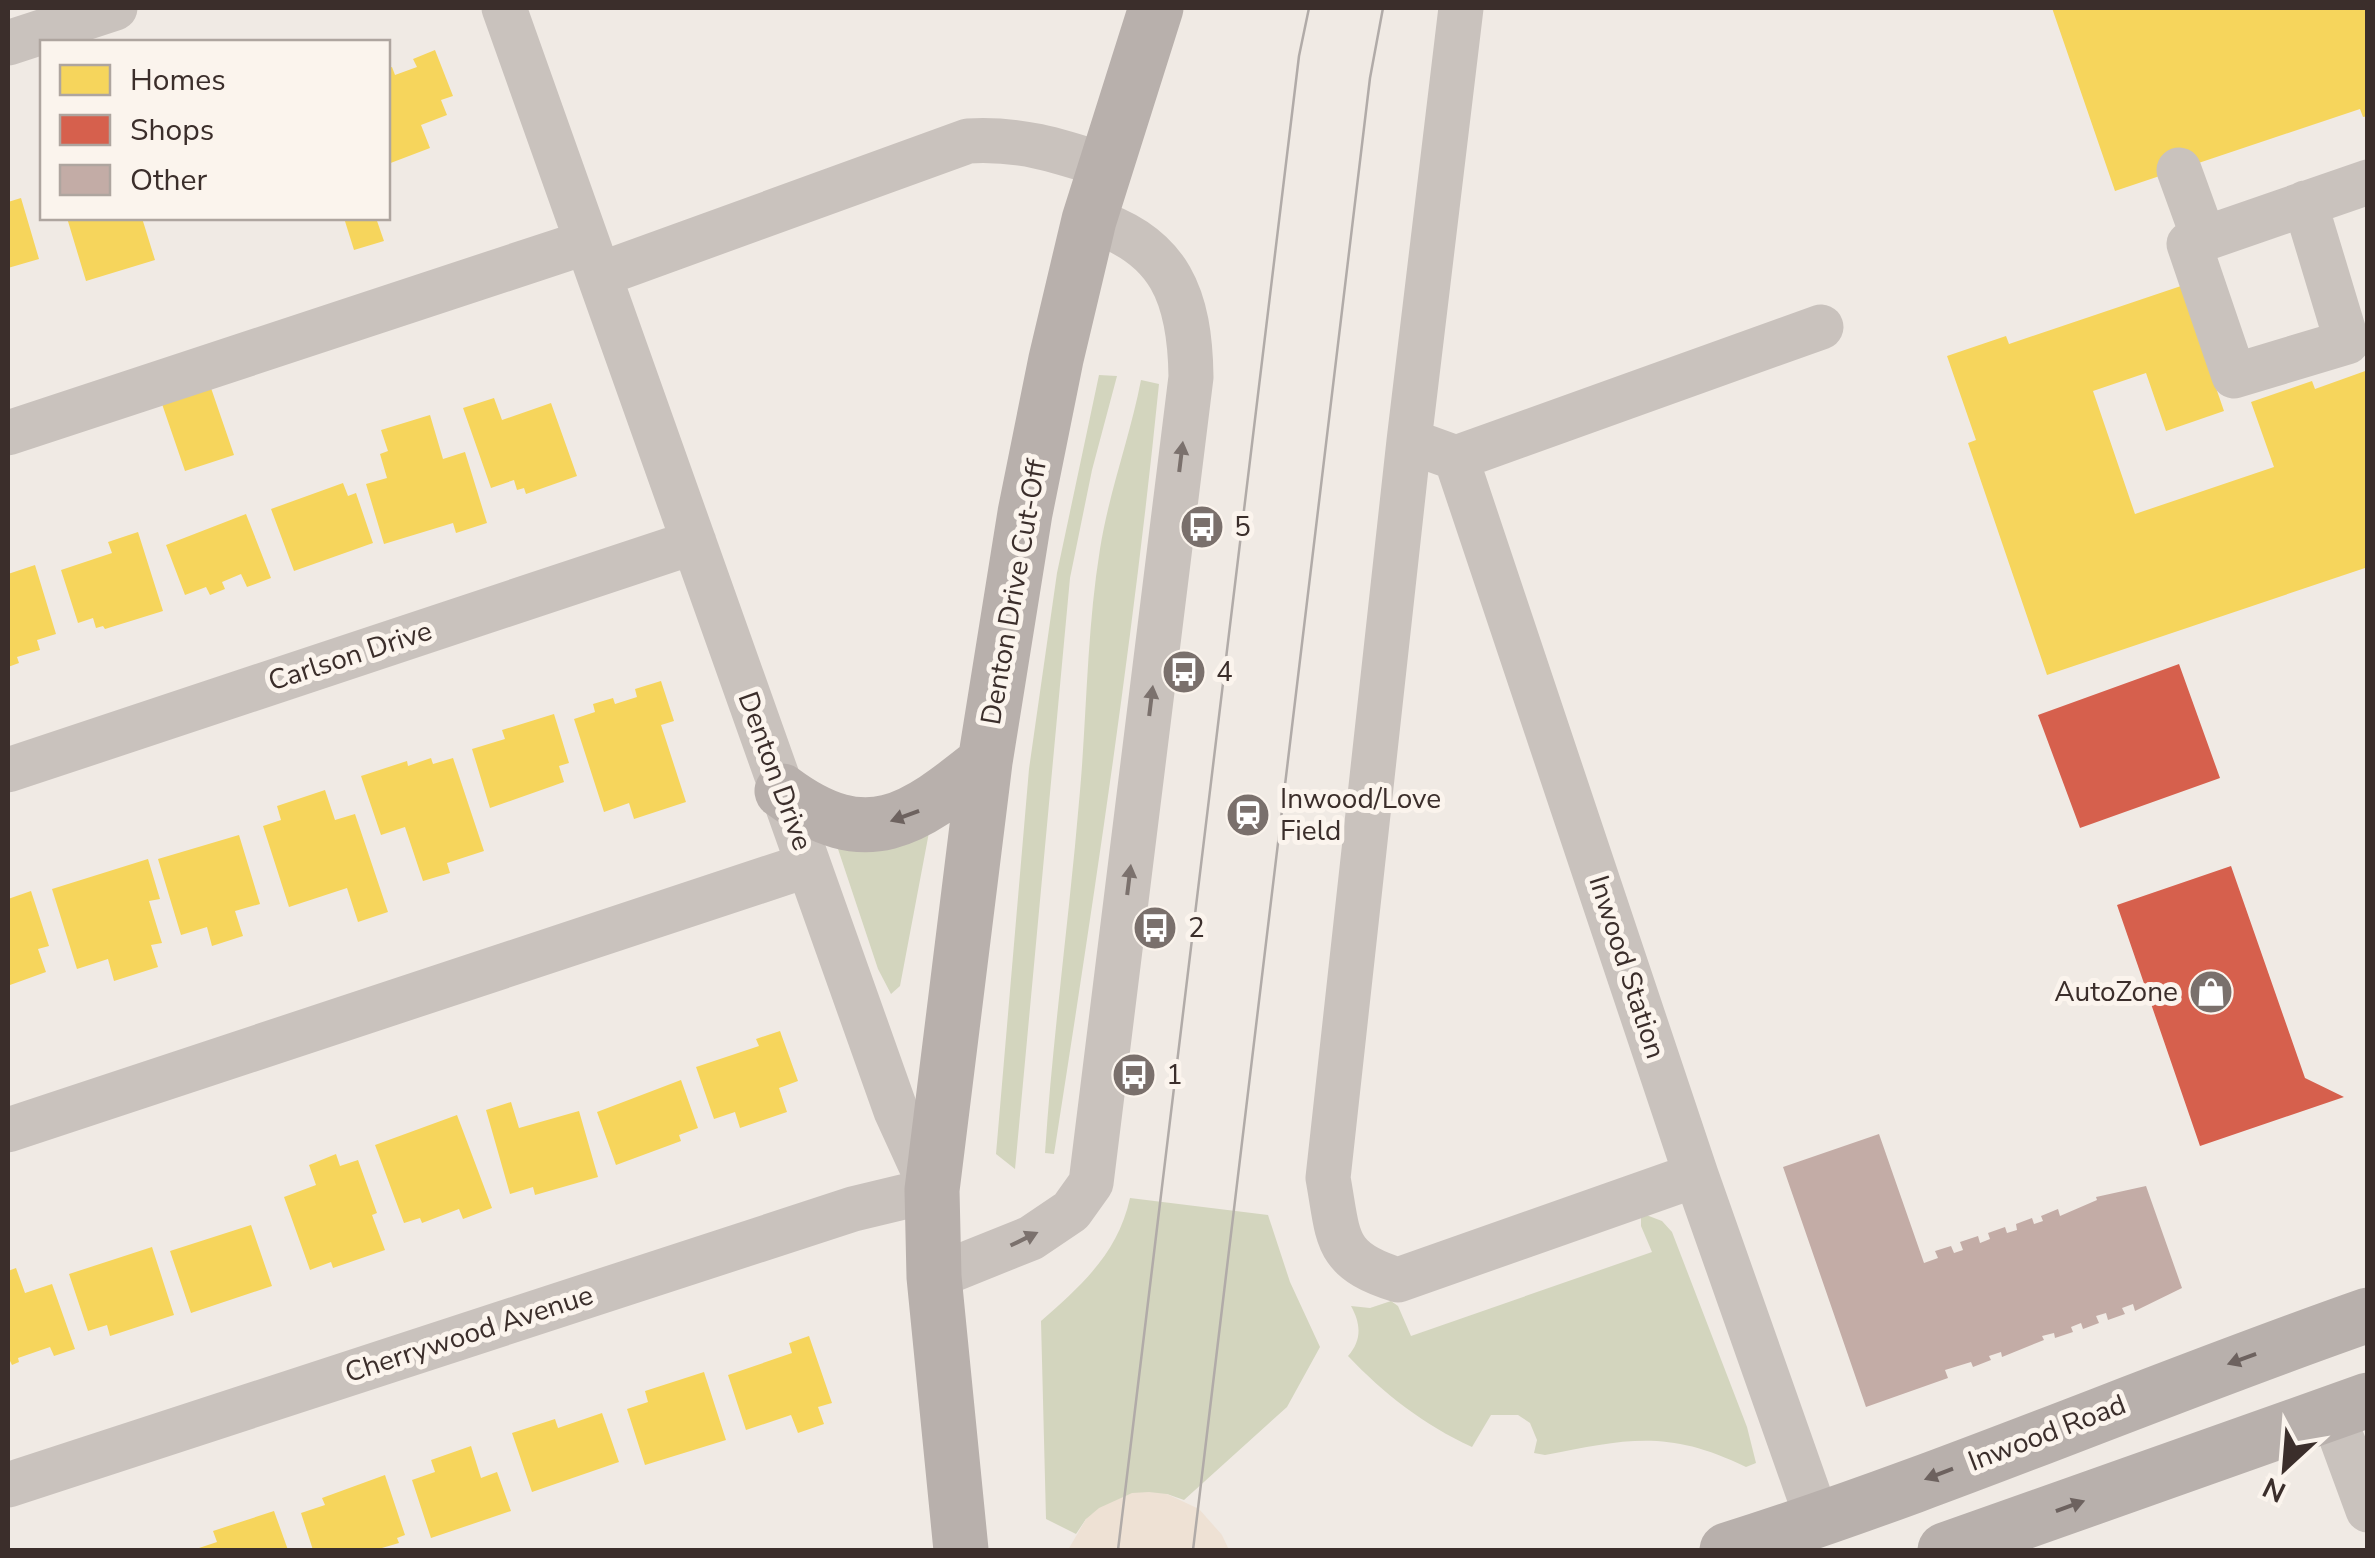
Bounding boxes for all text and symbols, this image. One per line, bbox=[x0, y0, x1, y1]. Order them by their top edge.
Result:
legend bbox=[40, 40, 390, 220]
text: Homes bbox=[130, 60, 226, 101]
text: Shops bbox=[130, 110, 214, 151]
text: Other bbox=[130, 160, 208, 201]
one-way arrow bbox=[1173, 440, 1189, 472]
street label: Denton Drive Cut-Off bbox=[972, 456, 1056, 728]
bus stop icon: 5 bbox=[1179, 504, 1225, 550]
place label: 5 bbox=[1234, 508, 1251, 546]
street label: Carlson Drive bbox=[263, 612, 437, 700]
bus stop icon: 4 bbox=[1161, 649, 1207, 695]
place label: 4 bbox=[1216, 653, 1233, 691]
one-way arrow bbox=[1143, 684, 1159, 716]
street label: Denton Drive bbox=[729, 686, 821, 856]
place label: Inwood/Love Field bbox=[1280, 780, 1441, 850]
station icon: Inwood/Love Field bbox=[1225, 792, 1271, 838]
one-way arrow bbox=[890, 809, 920, 824]
one-way arrow bbox=[1121, 863, 1137, 895]
street label: Inwood Station bbox=[1579, 871, 1675, 1063]
bus stop icon: 2 bbox=[1132, 905, 1178, 951]
place label: 2 bbox=[1188, 909, 1205, 947]
shop icon: AutoZone bbox=[2188, 969, 2234, 1015]
place label: AutoZone bbox=[2054, 973, 2178, 1011]
bus stop icon: 1 bbox=[1111, 1052, 1157, 1098]
place label: 1 bbox=[1166, 1056, 1183, 1094]
one-way arrow bbox=[1010, 1231, 1039, 1248]
street label: Cherrywood Avenue bbox=[340, 1276, 598, 1392]
one-way arrow bbox=[2227, 1352, 2257, 1367]
street label: Inwood Road bbox=[1963, 1386, 2131, 1480]
north arrow bbox=[2235, 1418, 2335, 1518]
one-way arrow bbox=[1923, 1467, 1953, 1483]
text: N bbox=[2257, 1468, 2292, 1511]
one-way arrow bbox=[2055, 1498, 2085, 1513]

